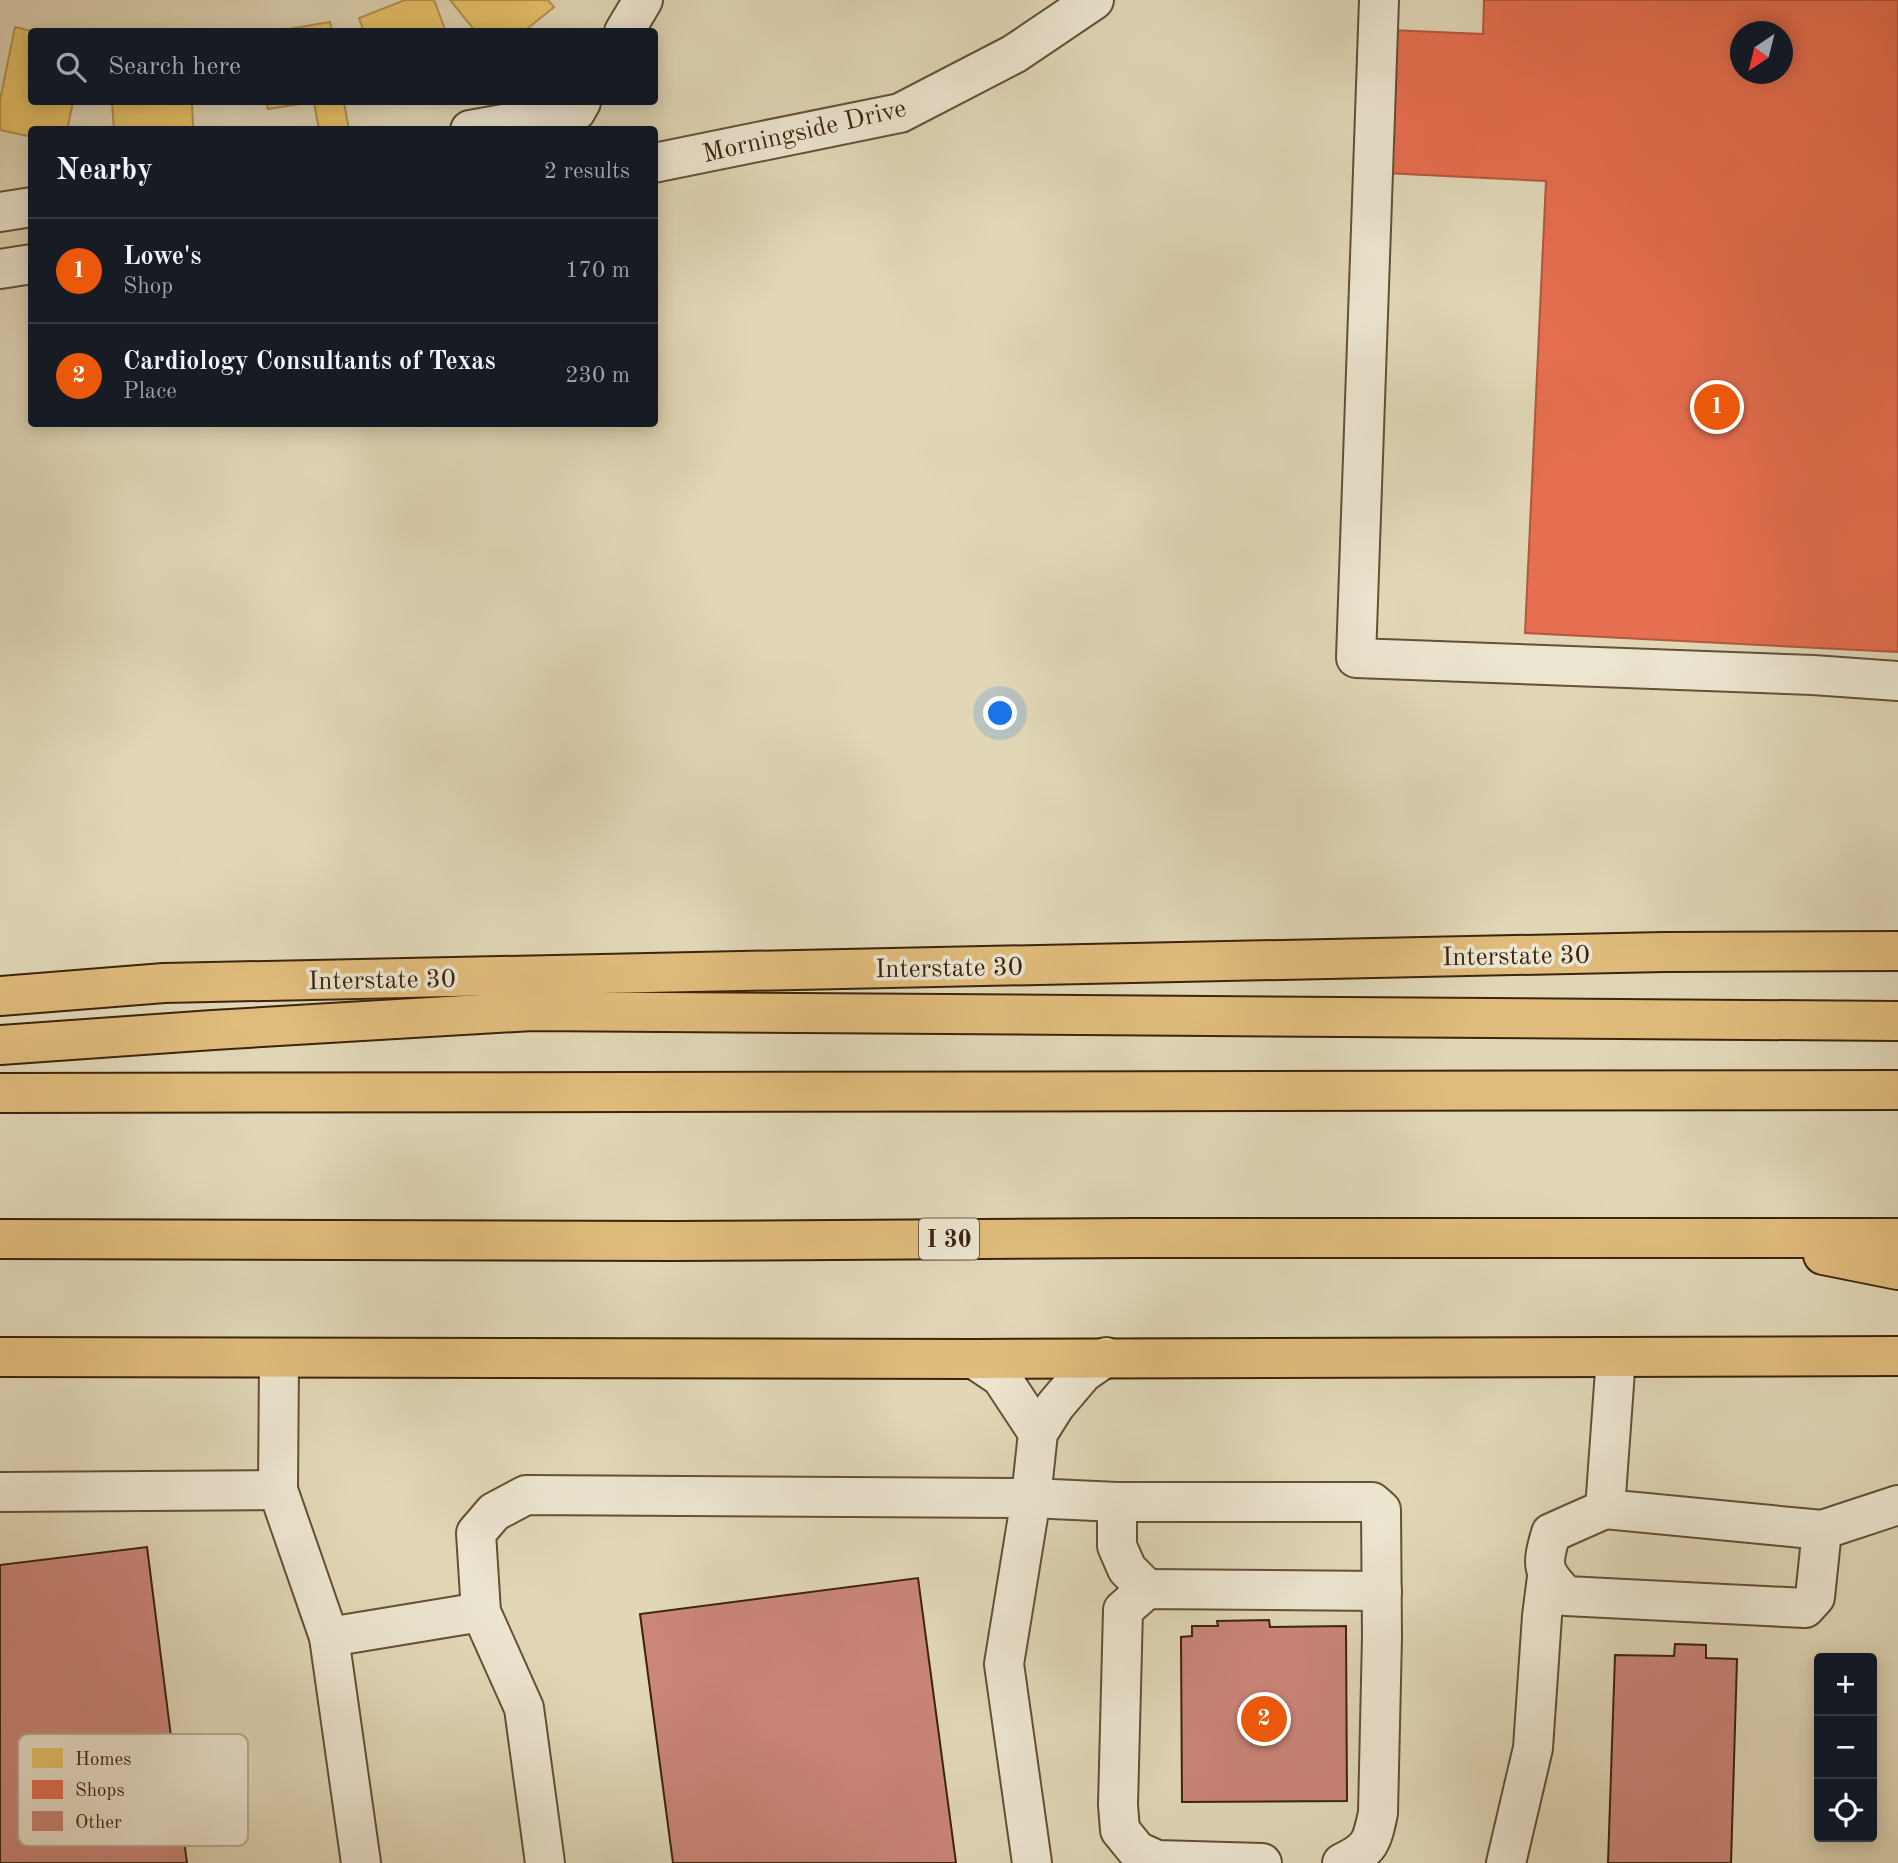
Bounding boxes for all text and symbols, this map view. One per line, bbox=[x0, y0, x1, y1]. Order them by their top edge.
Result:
north arrow bbox=[1730, 21, 1793, 84]
search box bbox=[28, 28, 658, 105]
icon: search bbox=[52, 48, 90, 86]
text: Search here bbox=[108, 54, 241, 80]
street label: Morningside Drive bbox=[700, 96, 909, 168]
text: Nearby bbox=[56, 156, 153, 186]
text: 2 results bbox=[544, 160, 630, 183]
text: Lowe's bbox=[123, 244, 202, 270]
text: 1 bbox=[72, 259, 86, 282]
text: 170 m bbox=[565, 259, 630, 282]
text: Shop bbox=[123, 275, 173, 298]
text: Cardiology Consultants of Texas bbox=[123, 349, 496, 375]
text: 2 bbox=[72, 364, 86, 387]
text: 230 m bbox=[565, 364, 630, 387]
text: Place bbox=[123, 380, 177, 403]
pin: 1 bbox=[1694, 381, 1740, 433]
your location bbox=[983, 696, 1017, 730]
street label: Interstate 30 bbox=[1442, 943, 1590, 971]
street label: Interstate 30 bbox=[875, 955, 1023, 983]
street label: Interstate 30 bbox=[308, 967, 456, 995]
road number: I 30 bbox=[919, 1218, 979, 1260]
map controls bbox=[1814, 1653, 1877, 1842]
button: + bbox=[1814, 1653, 1877, 1716]
pin: 2 bbox=[1241, 1693, 1287, 1745]
button: − bbox=[1814, 1716, 1877, 1779]
legend bbox=[18, 1734, 248, 1846]
text: Homes bbox=[75, 1751, 131, 1770]
button: locate bbox=[1814, 1779, 1877, 1842]
text: Shops bbox=[75, 1782, 125, 1801]
text: Other bbox=[75, 1814, 122, 1833]

